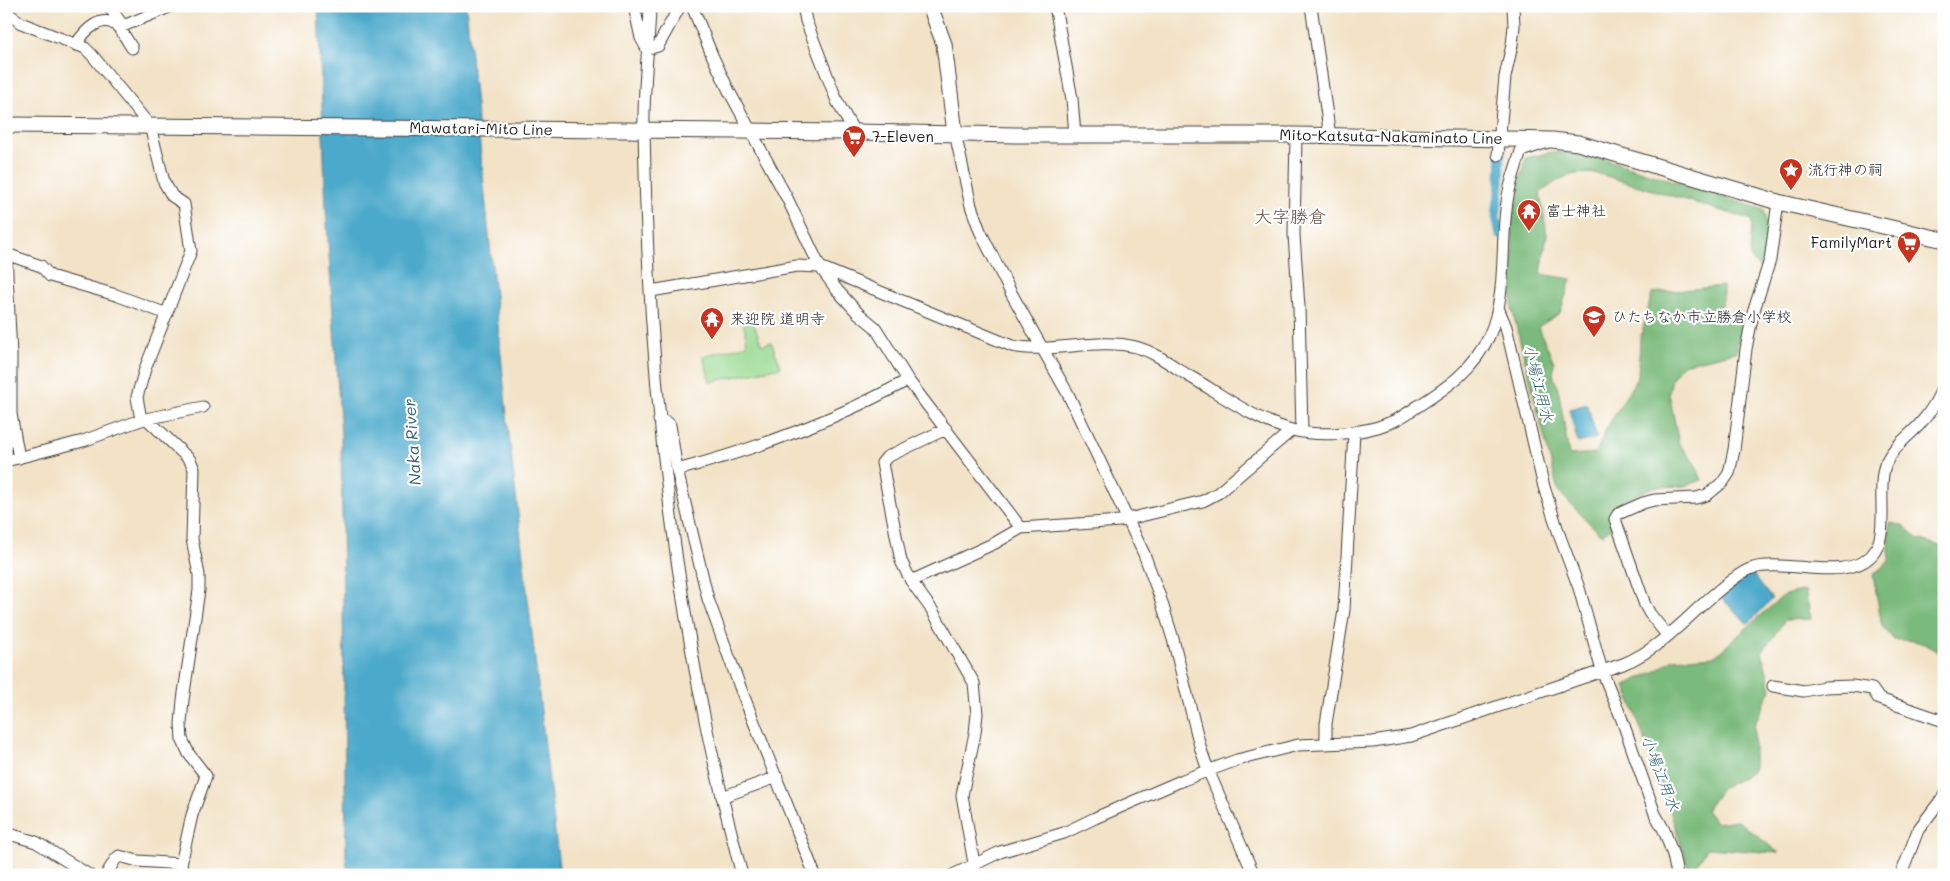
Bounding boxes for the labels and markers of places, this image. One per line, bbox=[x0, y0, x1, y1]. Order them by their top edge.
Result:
supermarket icon: 7-Eleven bbox=[841, 124, 867, 158]
place label: 7-Eleven bbox=[872, 126, 934, 146]
place icon: 流行神の祠 bbox=[1778, 157, 1804, 191]
place label: 流行神の祠 bbox=[1808, 159, 1883, 179]
temple icon: 富士神社 bbox=[1516, 198, 1542, 232]
place label: 富士神社 bbox=[1546, 200, 1606, 220]
supermarket icon: FamilyMart bbox=[1896, 230, 1922, 264]
place label: FamilyMart bbox=[1811, 232, 1892, 252]
school or university icon: ひたちなか市立勝倉小学校 bbox=[1581, 304, 1607, 338]
temple icon: 来迎院 道明寺 bbox=[699, 306, 725, 340]
place label: ひたちなか市立勝倉小学校 bbox=[1612, 306, 1791, 326]
place label: 来迎院 道明寺 bbox=[730, 308, 825, 328]

